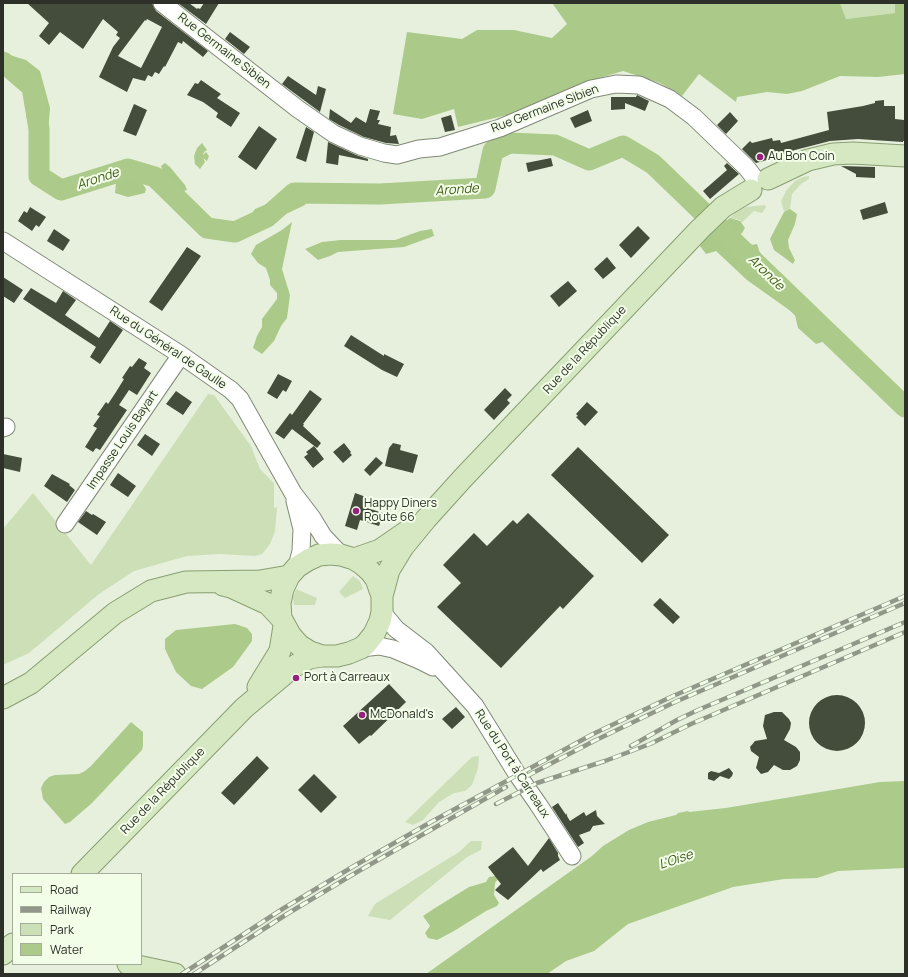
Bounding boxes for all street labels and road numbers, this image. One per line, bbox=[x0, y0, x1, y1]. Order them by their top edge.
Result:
street label: Rue Germaine Sibien bbox=[175, 10, 273, 92]
street label: Rue Germaine Sibien bbox=[489, 82, 601, 136]
street label: Rue de la République bbox=[540, 303, 630, 397]
street label: Rue du Général de Gaulle bbox=[107, 304, 229, 392]
street label: Impasse Louis Bayart bbox=[85, 388, 161, 492]
street label: Rue du Port à Carreaux bbox=[472, 707, 552, 821]
street label: Rue de la République bbox=[118, 745, 208, 837]

